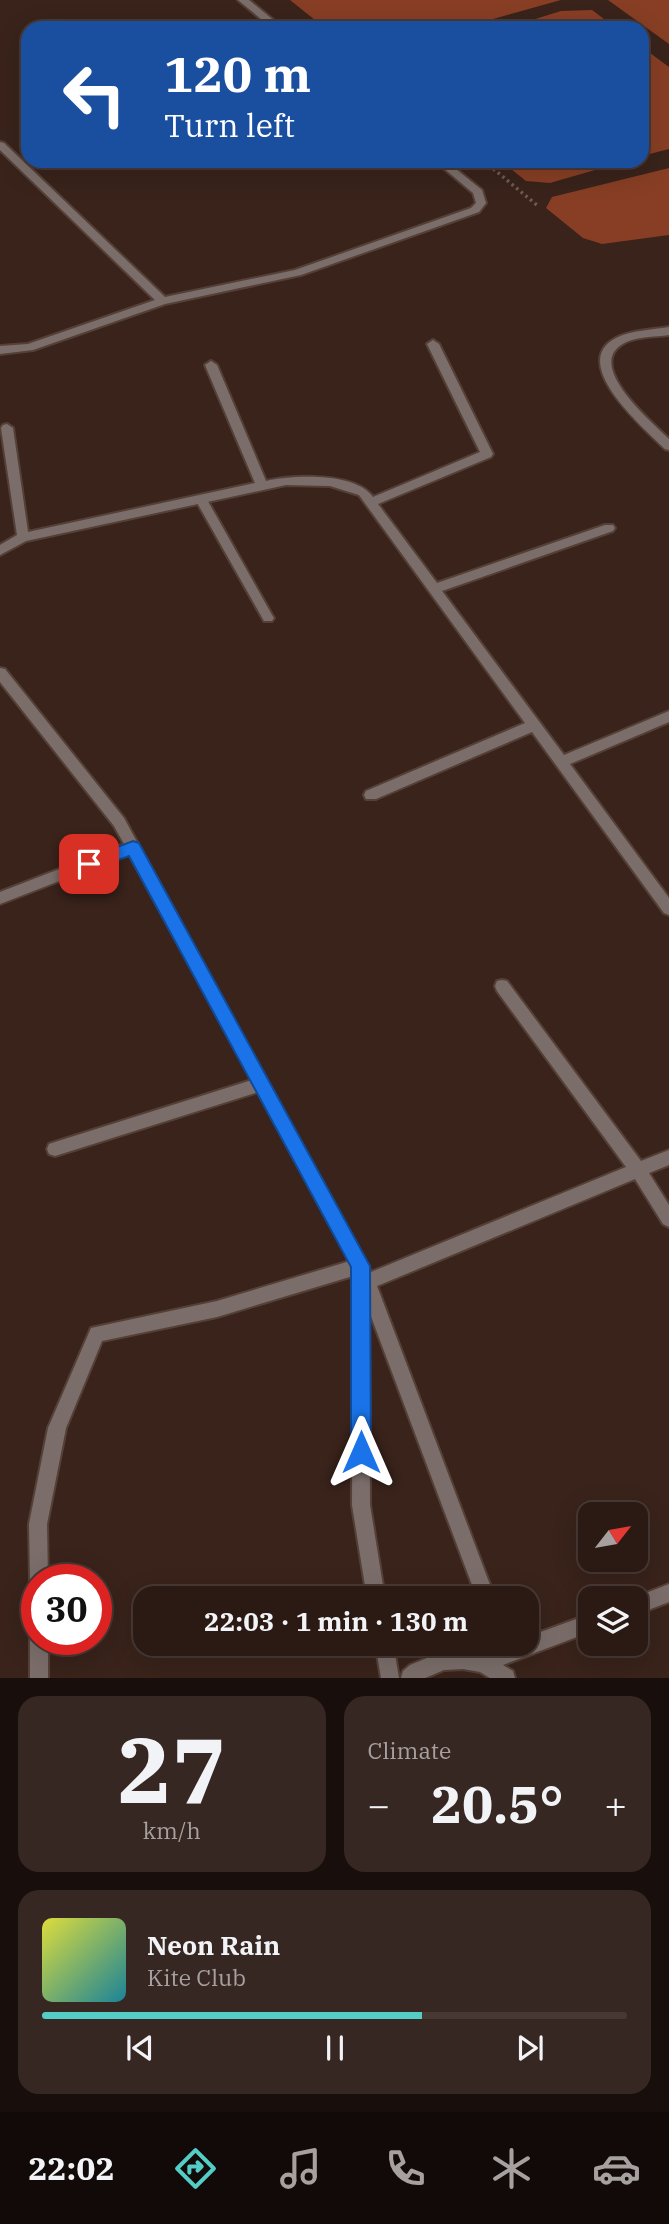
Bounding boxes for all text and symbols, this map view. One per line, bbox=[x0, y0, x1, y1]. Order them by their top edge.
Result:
text: 120 m bbox=[164, 42, 311, 105]
icon: left bbox=[49, 49, 140, 140]
text: Turn left bbox=[164, 104, 295, 146]
pin bbox=[59, 834, 119, 894]
icon: arrive bbox=[70, 845, 108, 883]
position arrow bbox=[324, 1415, 398, 1489]
north arrow bbox=[578, 1502, 648, 1572]
map controls bbox=[578, 1502, 648, 1656]
speed limit sign: 30 bbox=[21, 1564, 112, 1655]
button: layers bbox=[578, 1586, 648, 1656]
text: 22:03 · 1 min · 130 m bbox=[204, 1604, 468, 1638]
text: 27 bbox=[117, 1710, 226, 1828]
text: Climate bbox=[368, 1735, 451, 1765]
text: 20.5° bbox=[431, 1770, 564, 1837]
text: − bbox=[368, 1780, 390, 1829]
text: + bbox=[604, 1780, 627, 1829]
text: km/h bbox=[143, 1815, 201, 1845]
text: Neon Rain bbox=[147, 1928, 280, 1962]
text: Kite Club bbox=[147, 1962, 246, 1992]
icon: previous bbox=[121, 2029, 159, 2067]
icon: pause bbox=[316, 2029, 354, 2067]
icon: next bbox=[511, 2029, 549, 2067]
icon: directions bbox=[171, 2144, 220, 2193]
icon: music bbox=[276, 2144, 325, 2193]
icon: phone bbox=[381, 2144, 430, 2193]
icon: climate bbox=[487, 2144, 536, 2193]
icon: car bbox=[592, 2144, 641, 2193]
text: 22:02 bbox=[28, 2147, 115, 2189]

